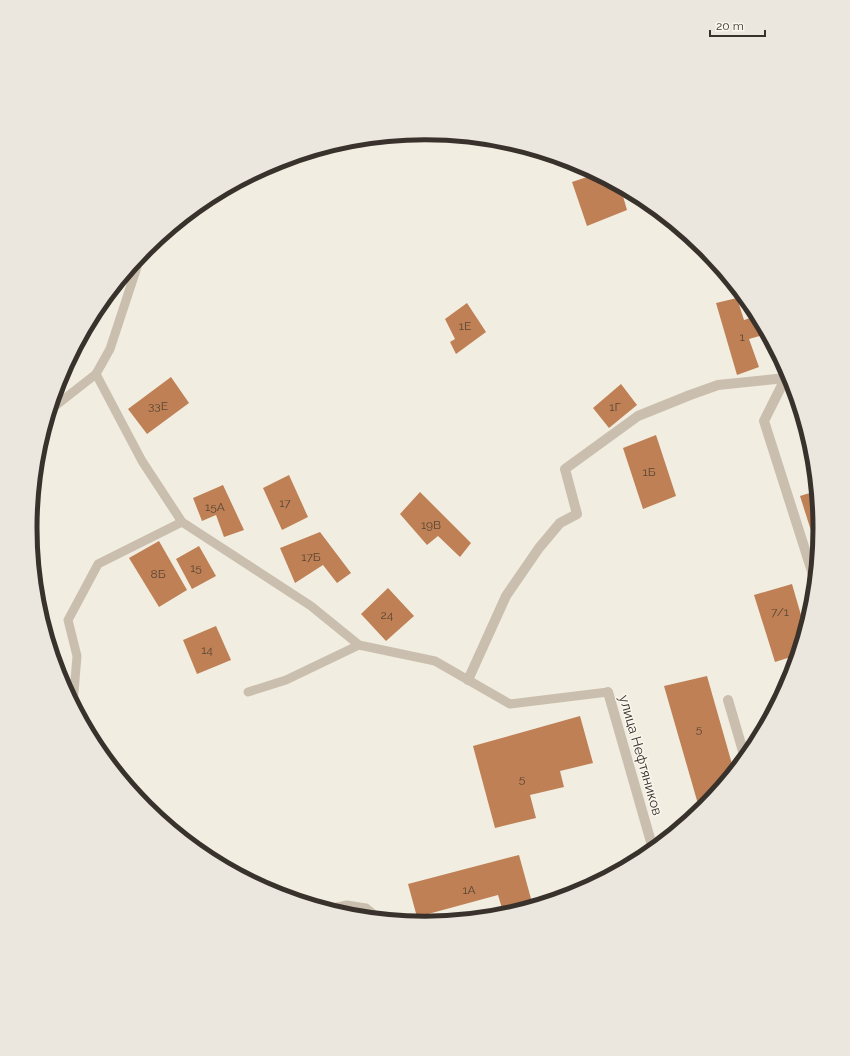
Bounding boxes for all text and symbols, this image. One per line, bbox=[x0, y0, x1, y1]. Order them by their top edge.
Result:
scale bar bbox=[710, 12, 765, 38]
text: 20 m bbox=[716, 19, 744, 33]
house number: 1Е bbox=[459, 319, 471, 333]
house number: 1 bbox=[739, 330, 745, 344]
house number: 33Е bbox=[148, 399, 168, 413]
house number: 1Г bbox=[609, 400, 621, 414]
house number: 1Б bbox=[643, 465, 656, 479]
house number: 17 bbox=[279, 496, 291, 510]
house number: 15А bbox=[205, 500, 225, 514]
house number: 19В bbox=[421, 518, 441, 532]
house number: 17Б bbox=[301, 550, 321, 564]
house number: 15 bbox=[190, 561, 202, 575]
house number: 8Б bbox=[151, 567, 166, 581]
house number: 7/1 bbox=[771, 605, 789, 619]
house number: 24 bbox=[381, 608, 394, 622]
house number: 14 bbox=[201, 643, 213, 657]
street label: улица Нефтяников bbox=[616, 693, 666, 817]
house number: 5 bbox=[696, 722, 703, 736]
house number: 5 bbox=[519, 772, 526, 786]
house number: 1А bbox=[462, 883, 476, 897]

